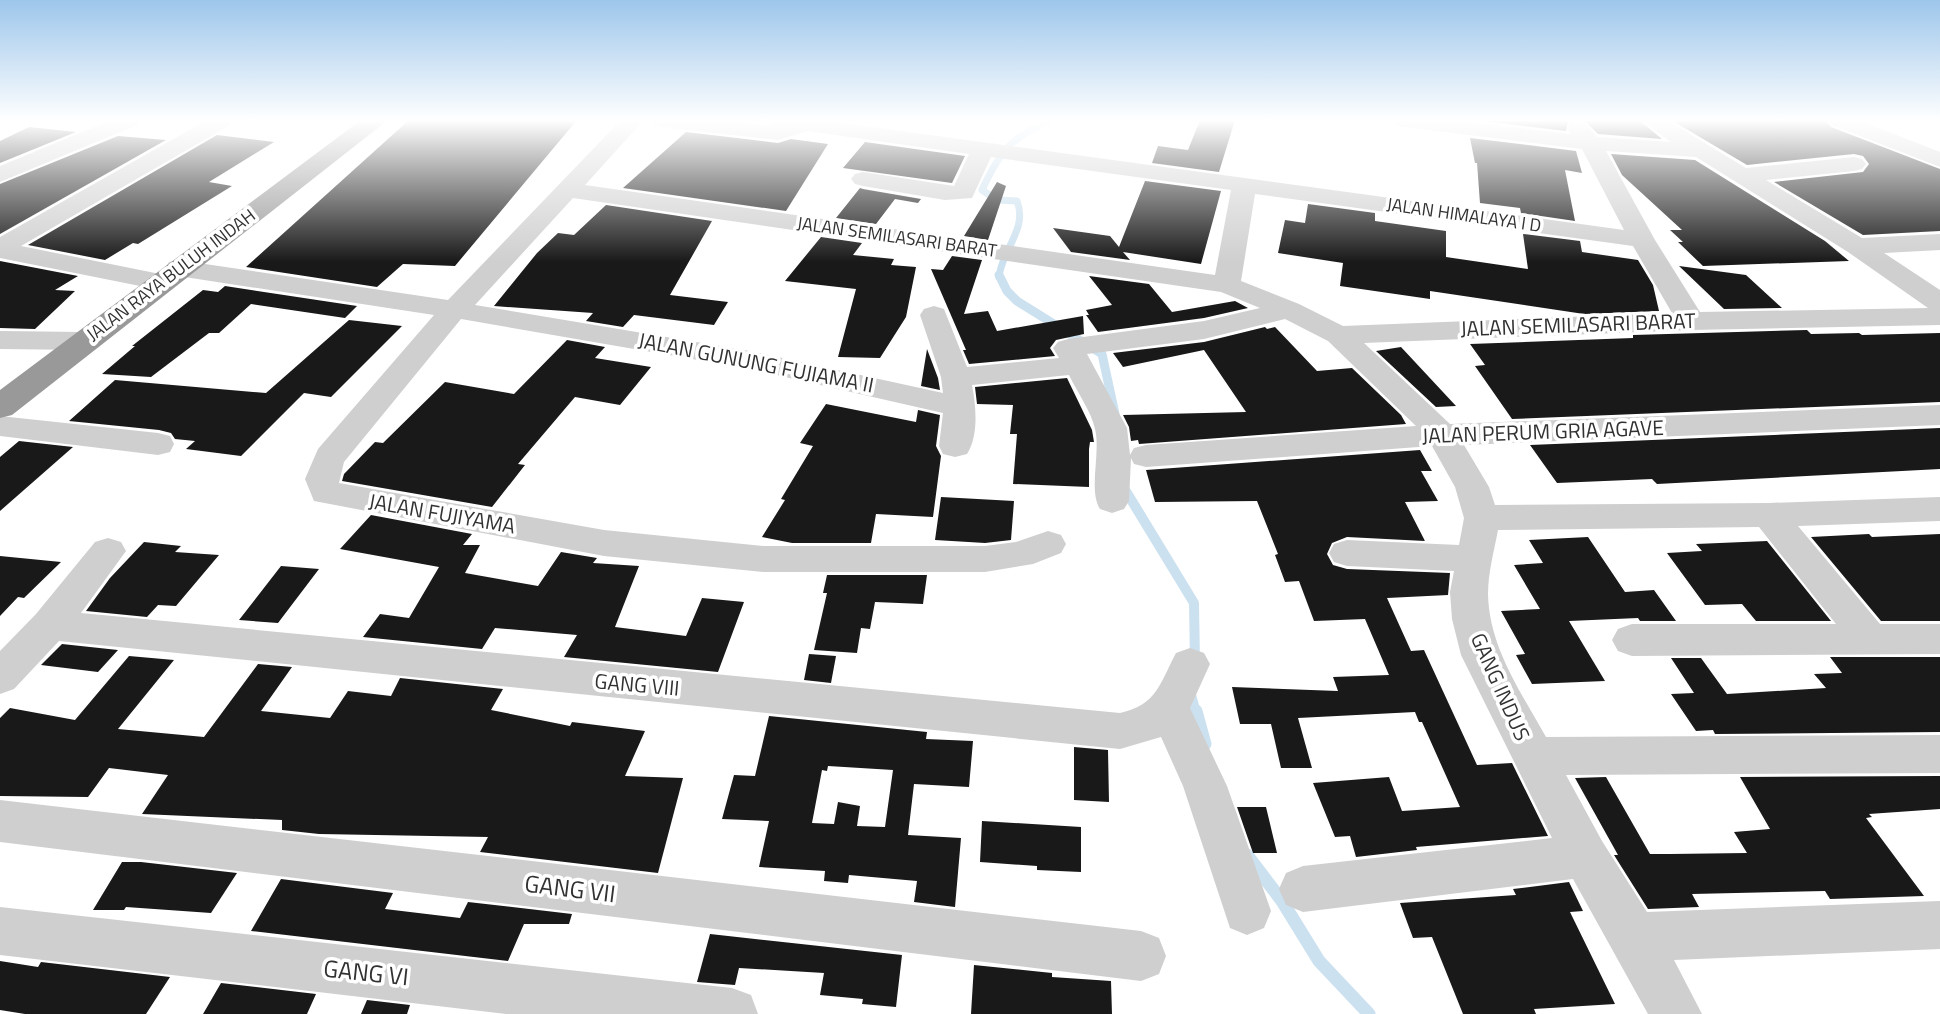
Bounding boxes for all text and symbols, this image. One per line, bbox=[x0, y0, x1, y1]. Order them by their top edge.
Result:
street label: JALAN HIMALAYA I D bbox=[1385, 190, 1543, 239]
street label: JALAN RAYA BULUH INDAH bbox=[81, 202, 261, 347]
street label: JALAN SEMILASARI BARAT bbox=[795, 209, 999, 264]
street label: JALAN SEMILASARI BARAT bbox=[1460, 304, 1696, 344]
street label: JALAN GUNUNG FUJIAMA II bbox=[636, 324, 877, 401]
street label: JALAN PERUM GRIA AGAVE bbox=[1422, 411, 1664, 451]
street label: JALAN FUJIYAMA bbox=[366, 484, 518, 542]
street label: GANG INDUS bbox=[1463, 628, 1539, 746]
street label: GANG VIII bbox=[593, 664, 681, 704]
street label: GANG VII bbox=[523, 865, 618, 911]
street label: GANG VI bbox=[322, 950, 410, 994]

